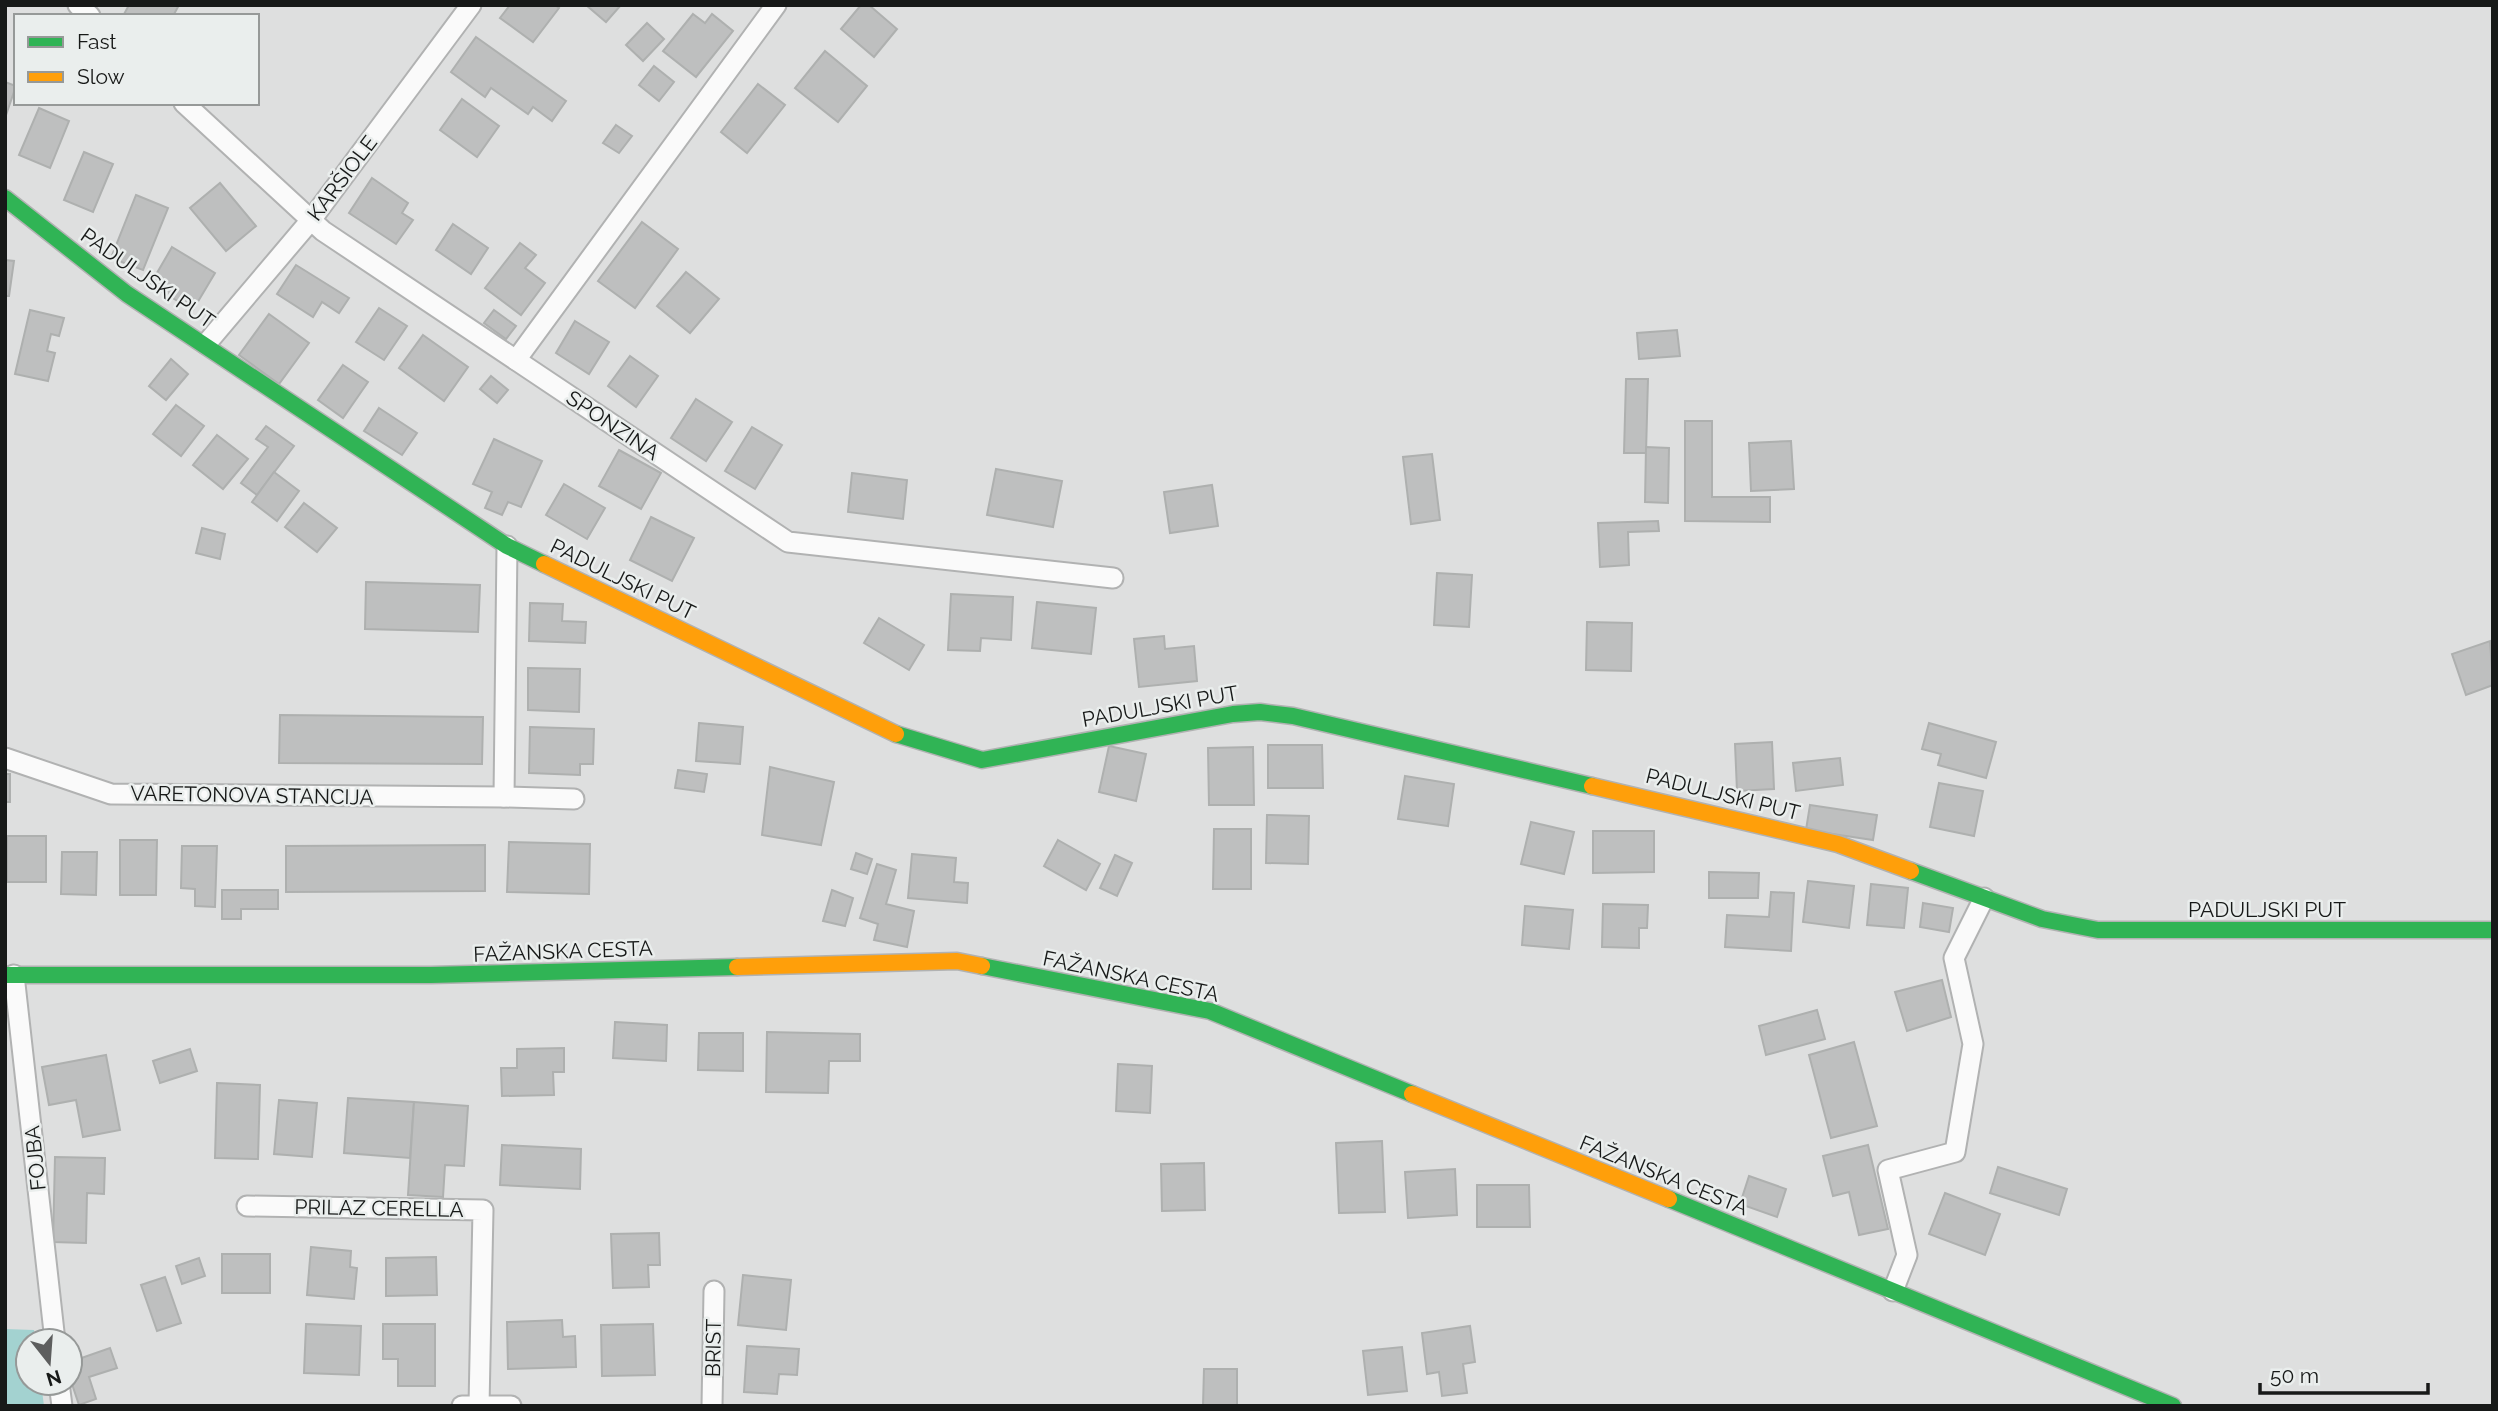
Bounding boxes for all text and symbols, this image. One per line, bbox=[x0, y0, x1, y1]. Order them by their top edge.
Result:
legend bbox=[14, 14, 259, 105]
text: Fast bbox=[77, 29, 117, 54]
text: Slow bbox=[77, 64, 125, 89]
street label: KARŠIOLE bbox=[302, 130, 382, 226]
street label: PADULJSKI PUT bbox=[76, 222, 220, 334]
street label: SPONZINA bbox=[562, 385, 664, 465]
street label: PADULJSKI PUT bbox=[547, 533, 700, 625]
street label: PADULJSKI PUT bbox=[1080, 680, 1240, 732]
street label: PADULJSKI PUT bbox=[1643, 763, 1803, 825]
street label: VARETONOVA STANCIJA bbox=[130, 780, 374, 810]
street label: PADULJSKI PUT bbox=[2188, 897, 2346, 922]
street label: FAŽANSKA CESTA bbox=[473, 935, 653, 967]
street label: FAŽANSKA CESTA bbox=[1041, 945, 1221, 1007]
street label: FOJBA bbox=[19, 1124, 51, 1192]
street label: FAŽANSKA CESTA bbox=[1576, 1130, 1752, 1220]
street label: PRILAZ CERELLA bbox=[294, 1194, 464, 1222]
street label: BRIST bbox=[700, 1318, 726, 1377]
north arrow bbox=[14, 1327, 84, 1397]
scale bar bbox=[2260, 1352, 2428, 1396]
text: 50 m bbox=[2270, 1363, 2319, 1388]
text: N bbox=[44, 1366, 64, 1391]

